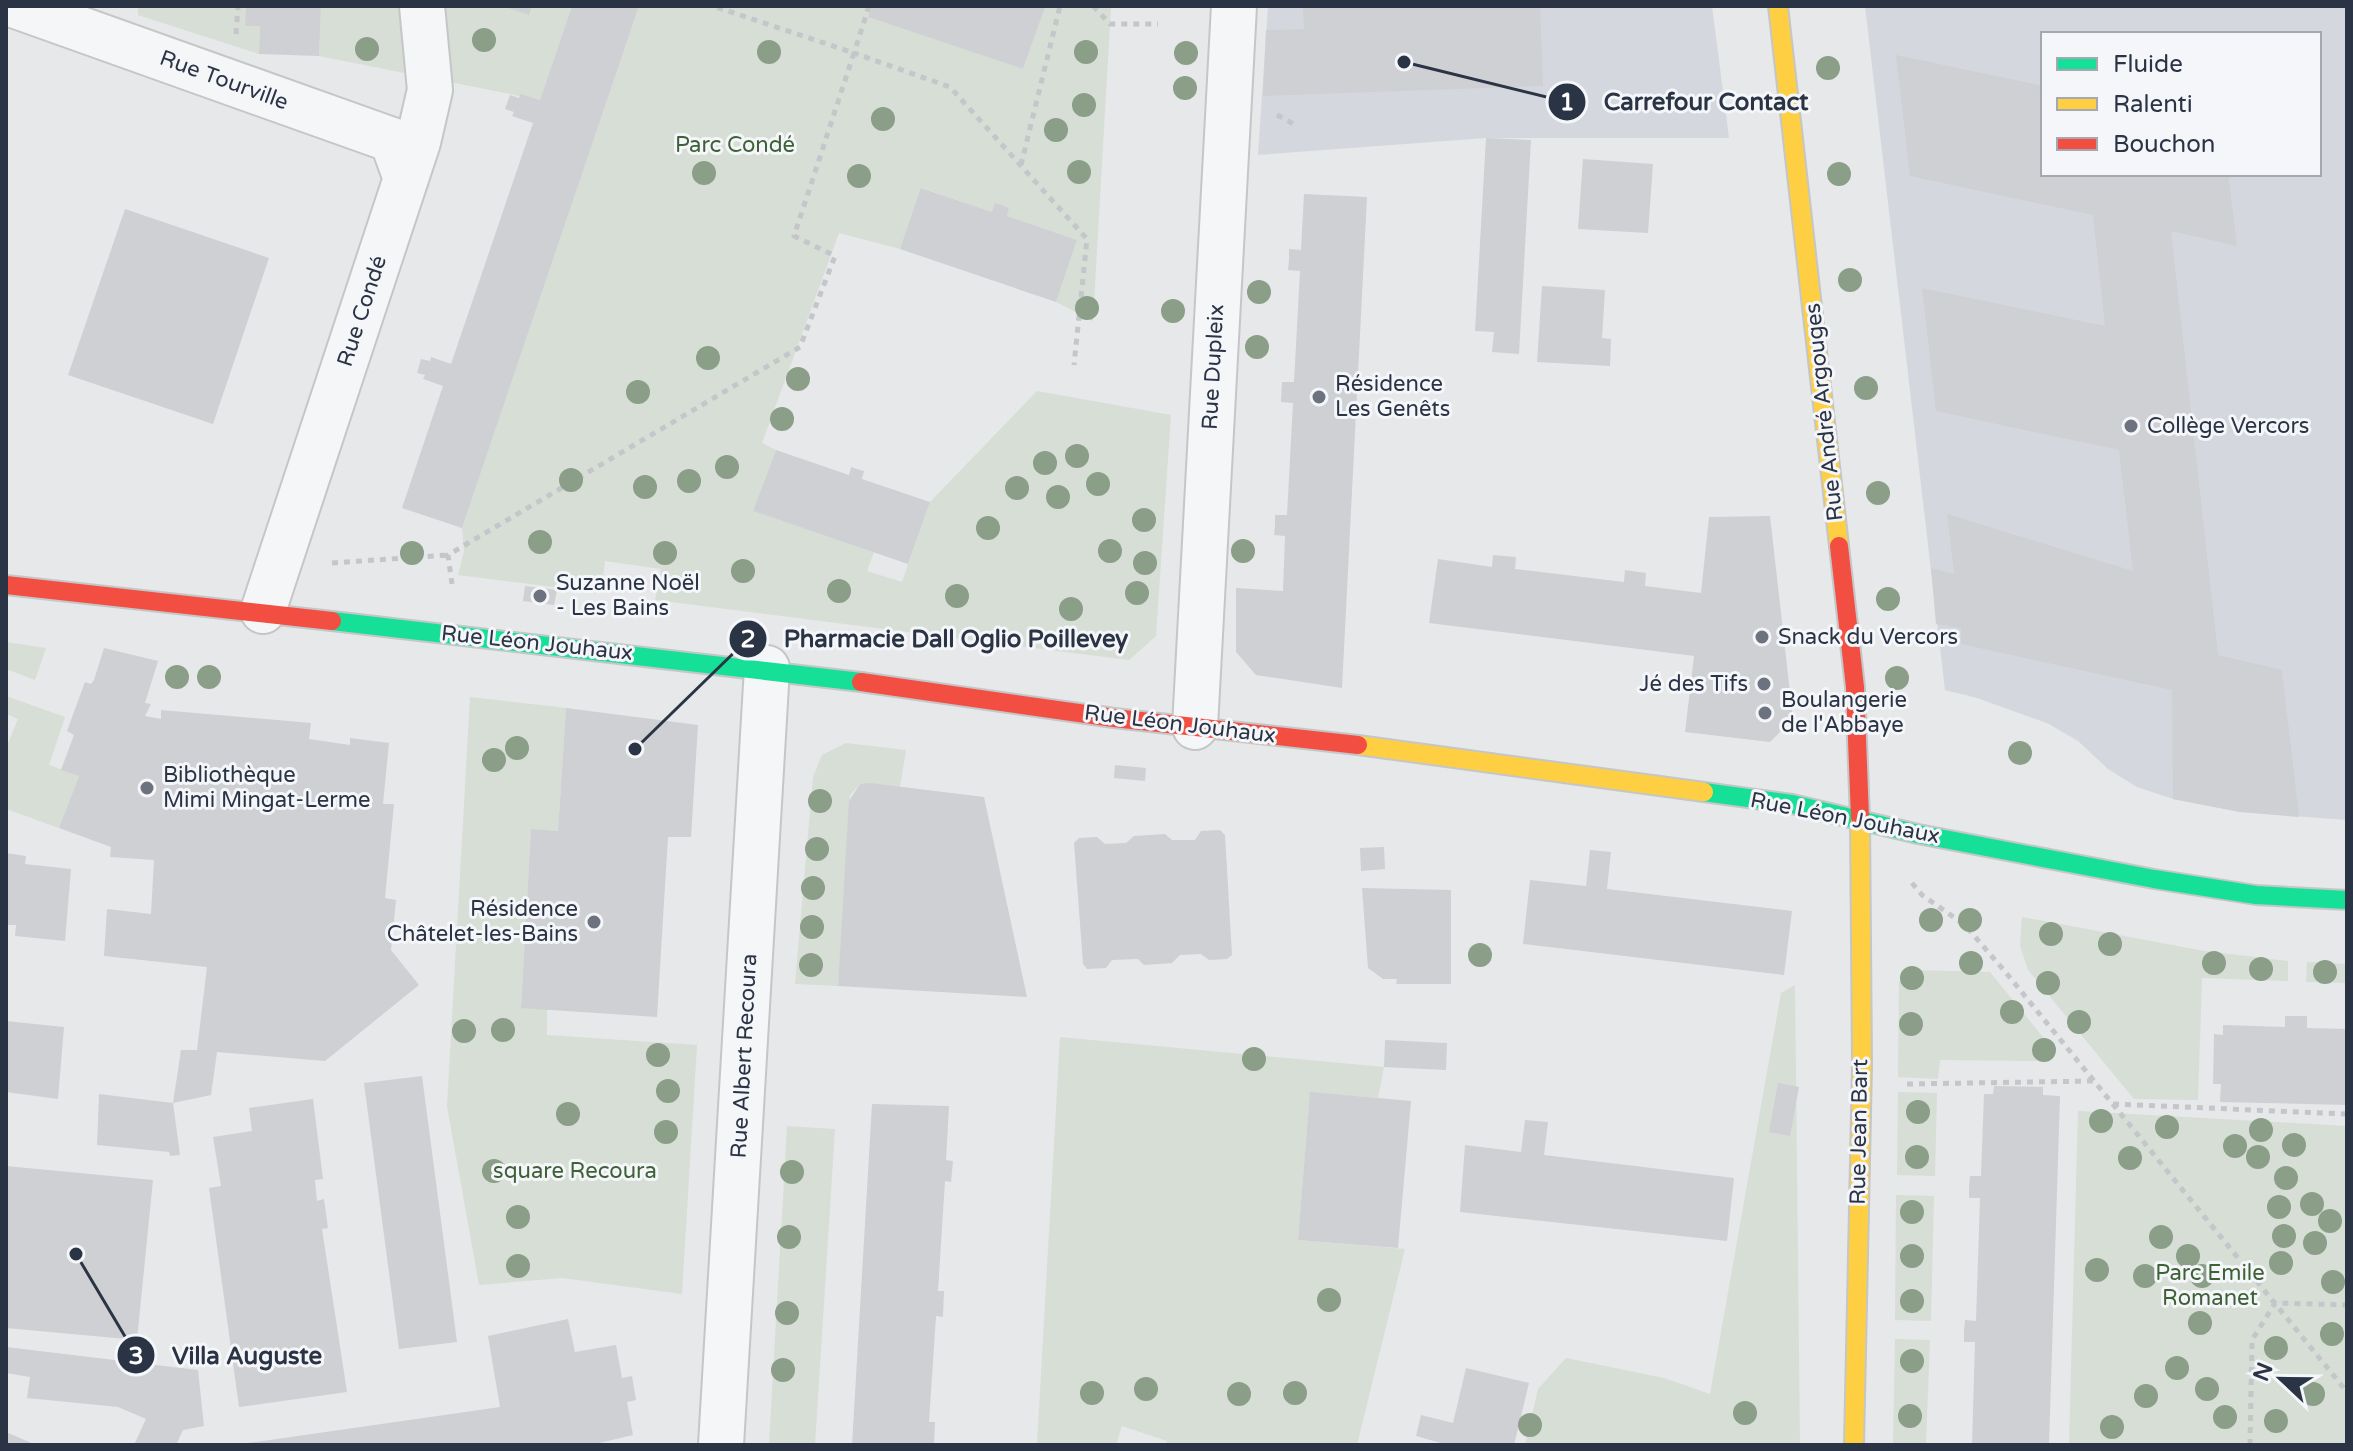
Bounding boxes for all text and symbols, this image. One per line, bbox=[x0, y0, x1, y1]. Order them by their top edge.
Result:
legend bbox=[2041, 32, 2321, 176]
street label: Rue Tourville bbox=[156, 45, 292, 115]
text: Fluide bbox=[2113, 50, 2183, 79]
callout: Carrefour Contact bbox=[1547, 78, 1824, 126]
text: 1 bbox=[1559, 88, 1575, 117]
text: Carrefour Contact bbox=[1604, 88, 1809, 117]
text: Ralenti bbox=[2113, 90, 2193, 119]
text: Bouchon bbox=[2113, 130, 2215, 159]
park label: Parc Condé bbox=[675, 132, 795, 158]
street label: Rue Condé bbox=[332, 252, 392, 370]
street label: Rue André Argouges bbox=[1800, 302, 1848, 522]
street label: Rue Dupleix bbox=[1197, 303, 1229, 431]
place label: Résidence Les Genêts bbox=[1335, 371, 1450, 422]
marker: Résidence Les Genêts bbox=[1310, 388, 1328, 406]
place label: Collège Vercors bbox=[2147, 413, 2309, 439]
marker: Collège Vercors bbox=[2122, 417, 2140, 435]
place label: Suzanne Noël - Les Bains bbox=[556, 570, 700, 621]
marker: Suzanne Noël - Les Bains bbox=[531, 587, 549, 605]
callout: Pharmacie Dall Oglio Poillevey bbox=[728, 615, 1144, 663]
street label: Rue Léon Jouhaux bbox=[440, 620, 634, 666]
place label: Snack du Vercors bbox=[1778, 624, 1958, 650]
text: 2 bbox=[740, 625, 756, 654]
text: Pharmacie Dall Oglio Poillevey bbox=[784, 625, 1128, 654]
marker: Snack du Vercors bbox=[1753, 628, 1771, 646]
place label: Jé des Tifs bbox=[1639, 671, 1748, 697]
marker: Jé des Tifs bbox=[1755, 675, 1773, 693]
place label: Boulangerie de l'Abbaye bbox=[1781, 687, 1907, 738]
street label: Rue Léon Jouhaux bbox=[1083, 699, 1277, 749]
marker: Boulangerie de l'Abbaye bbox=[1756, 704, 1774, 722]
place label: Bibliothèque Mimi Mingat-Lerme bbox=[163, 762, 370, 813]
marker: Bibliothèque Mimi Mingat-Lerme bbox=[138, 779, 156, 797]
street label: Rue Léon Jouhaux bbox=[1748, 787, 1942, 849]
place label: Résidence Châtelet-les-Bains bbox=[387, 896, 578, 947]
marker: Résidence Châtelet-les-Bains bbox=[585, 913, 603, 931]
street label: Rue Albert Recoura bbox=[726, 953, 762, 1159]
street label: Rue Jean Bart bbox=[1845, 1059, 1873, 1205]
park label: square Recoura bbox=[493, 1158, 657, 1184]
park label: Parc Emile Romanet bbox=[2155, 1260, 2265, 1311]
callout: Villa Auguste bbox=[116, 1331, 338, 1379]
north arrow bbox=[2241, 1339, 2321, 1419]
text: 3 bbox=[128, 1342, 144, 1371]
text: Villa Auguste bbox=[172, 1342, 322, 1371]
text: N bbox=[2248, 1359, 2279, 1385]

